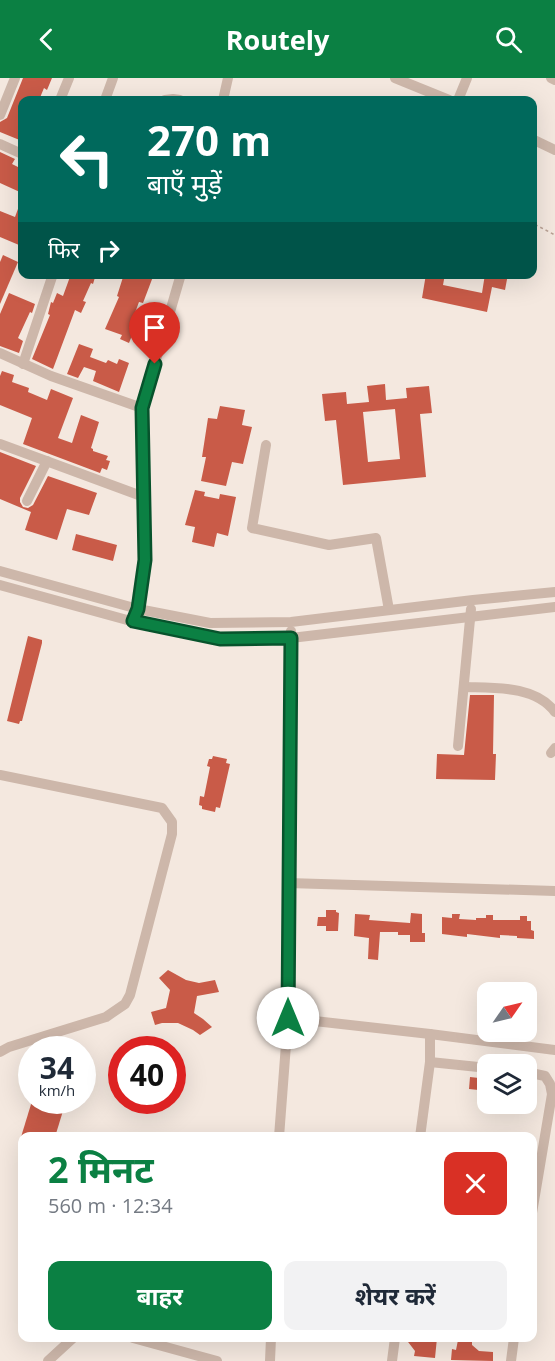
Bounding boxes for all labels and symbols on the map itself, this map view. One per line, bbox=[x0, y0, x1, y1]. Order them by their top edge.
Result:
pin bbox=[129, 302, 180, 364]
north arrow bbox=[477, 982, 537, 1042]
position arrow bbox=[256, 986, 320, 1050]
speed limit sign: 40 bbox=[108, 1036, 186, 1114]

